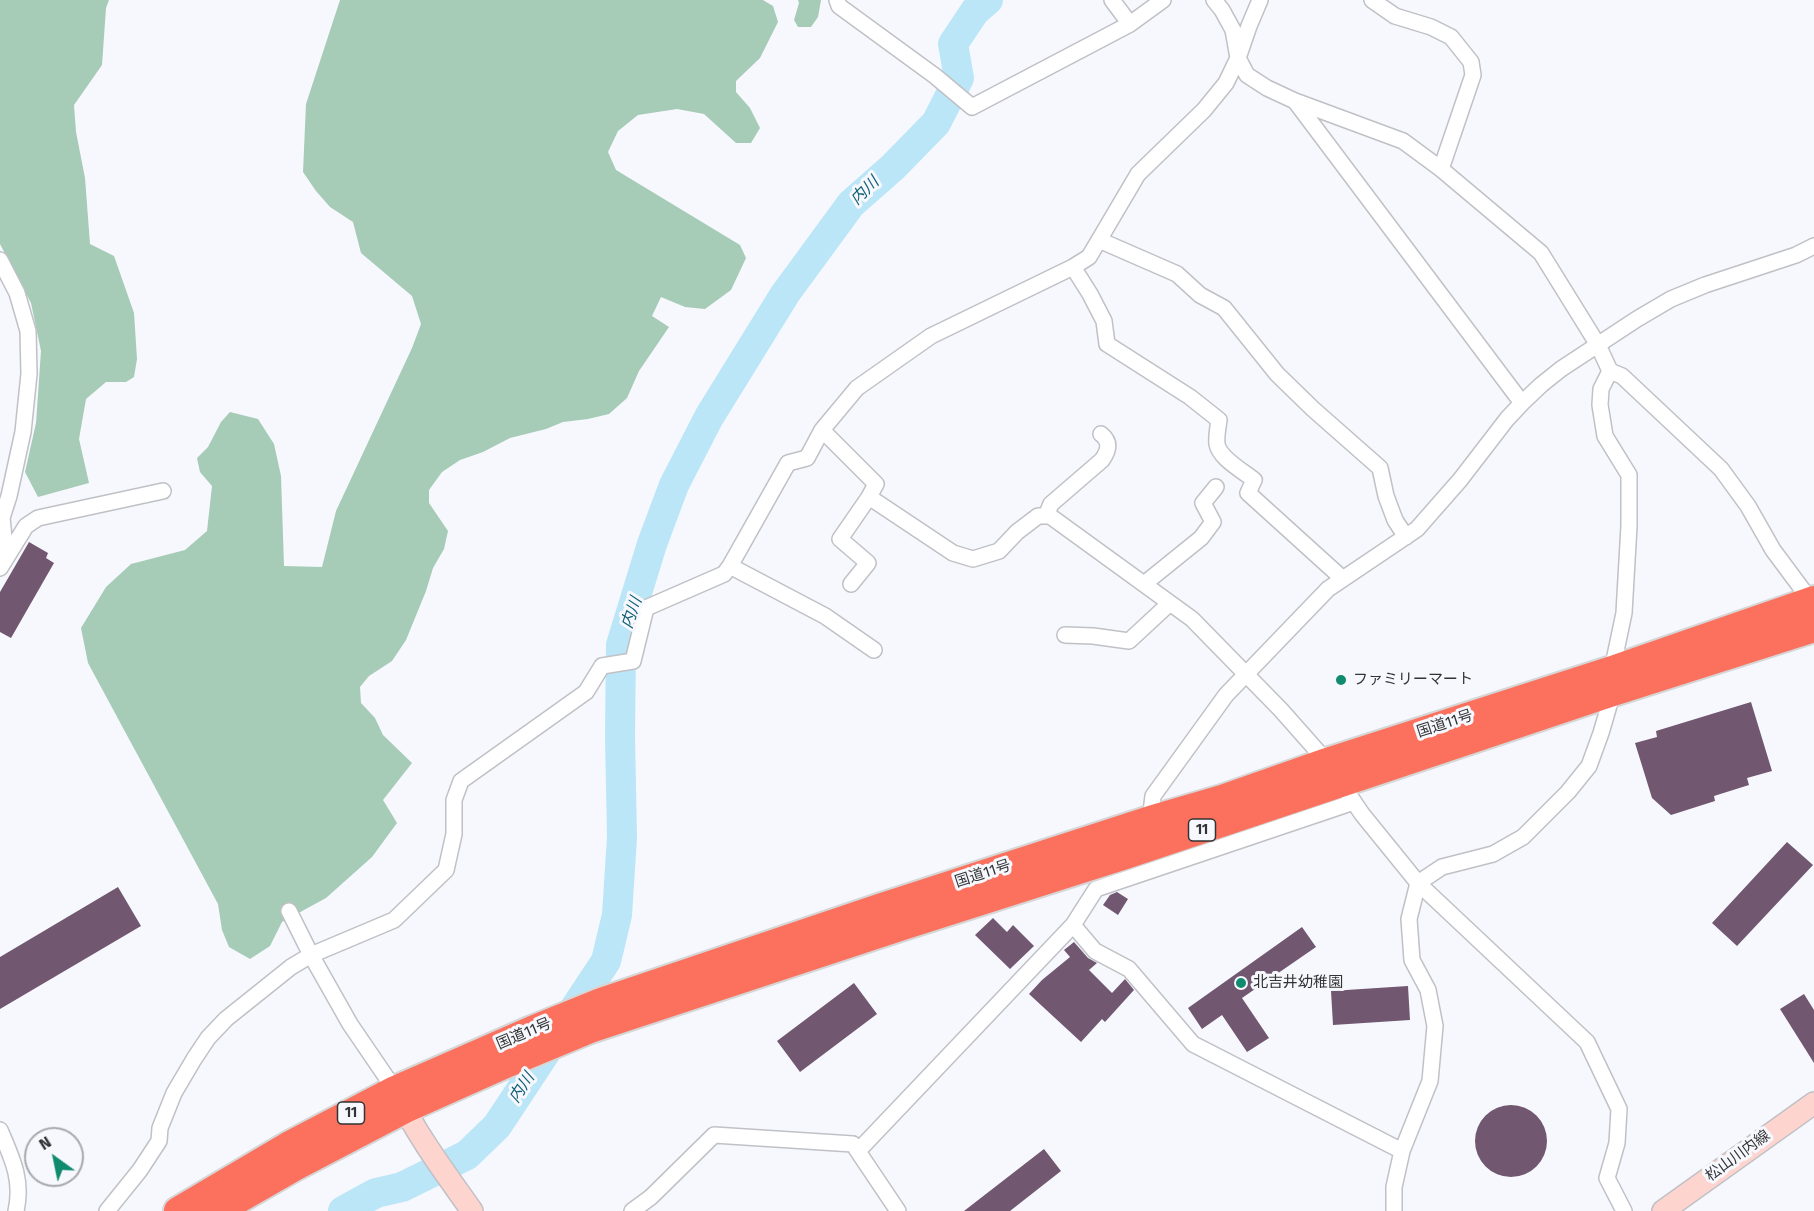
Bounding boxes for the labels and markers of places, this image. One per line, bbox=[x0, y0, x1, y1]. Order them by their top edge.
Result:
place label: ファミリーマート bbox=[1353, 671, 1473, 689]
marker: ファミリーマート bbox=[1334, 673, 1348, 687]
place label: 北吉井幼稚園 bbox=[1253, 974, 1343, 992]
marker: 北吉井幼稚園 bbox=[1234, 976, 1248, 990]

